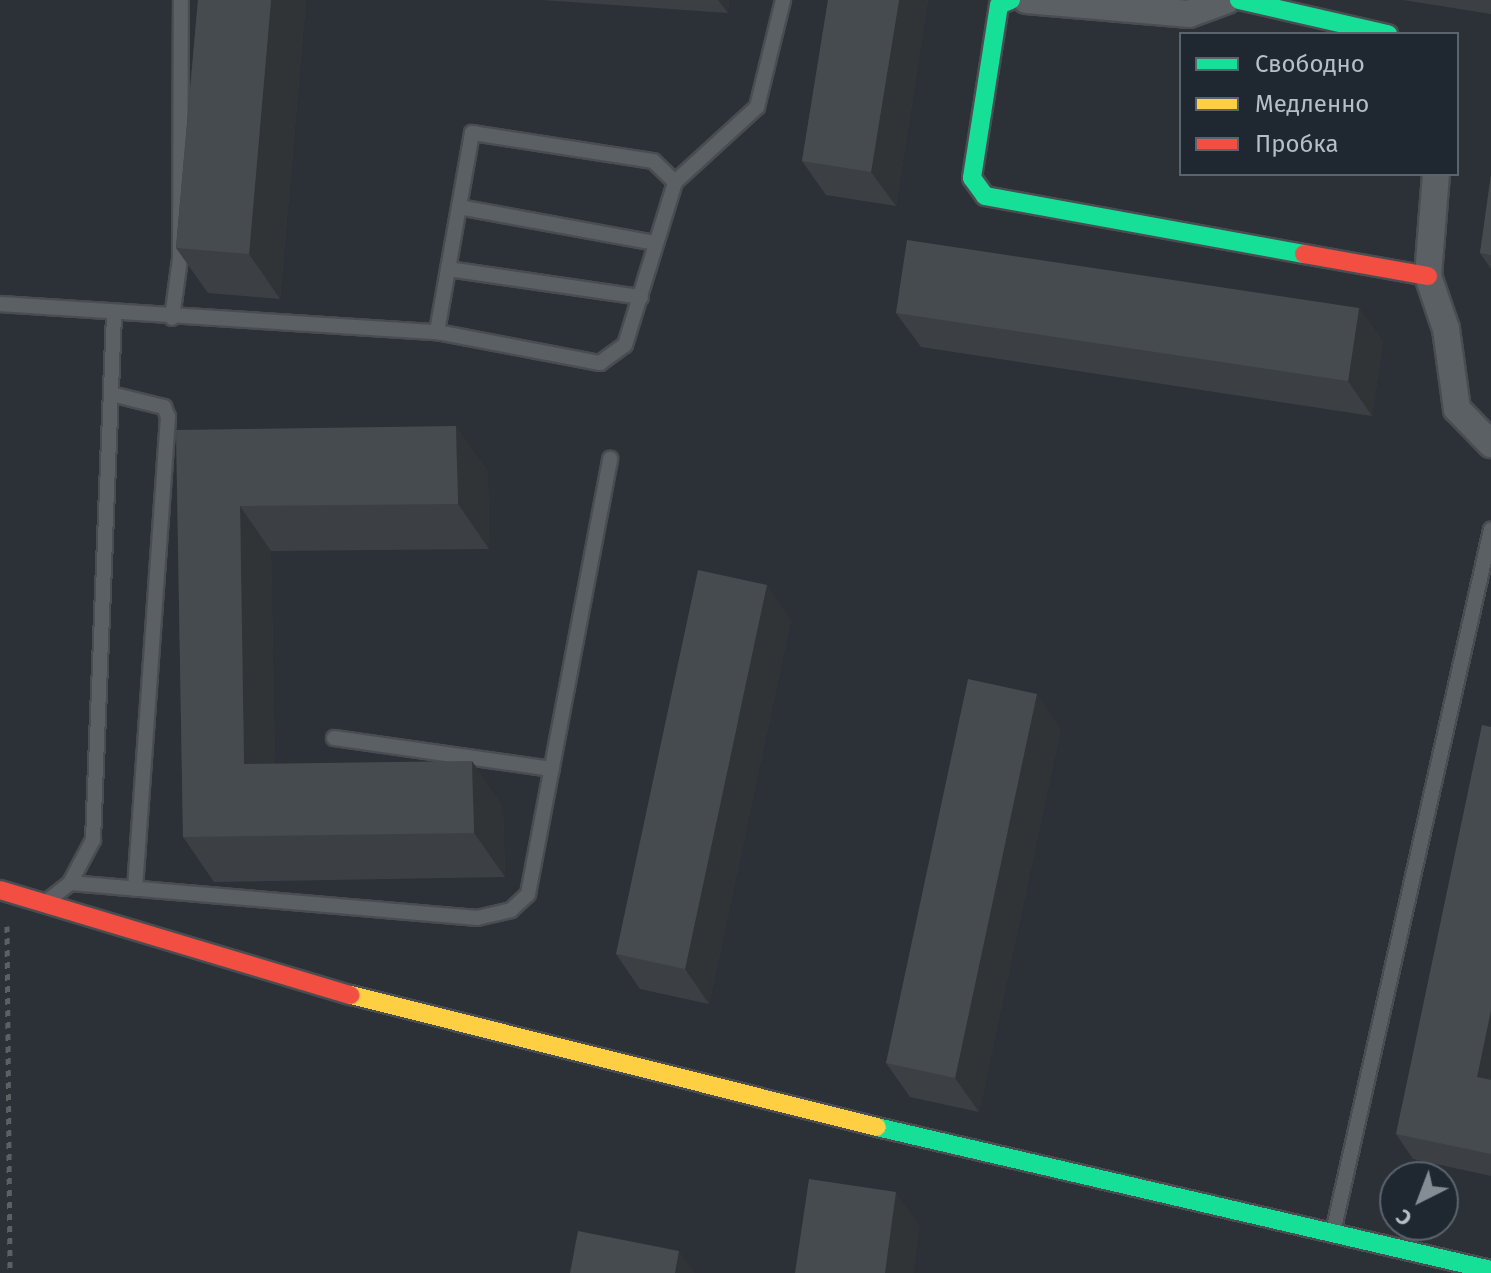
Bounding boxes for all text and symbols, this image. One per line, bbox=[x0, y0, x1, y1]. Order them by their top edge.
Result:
legend bbox=[1179, 32, 1459, 176]
text: Свободно bbox=[1255, 50, 1365, 78]
text: Медленно bbox=[1255, 90, 1369, 118]
text: Пробка bbox=[1255, 130, 1339, 158]
north arrow bbox=[1379, 1161, 1459, 1241]
text: С bbox=[1390, 1203, 1418, 1232]

